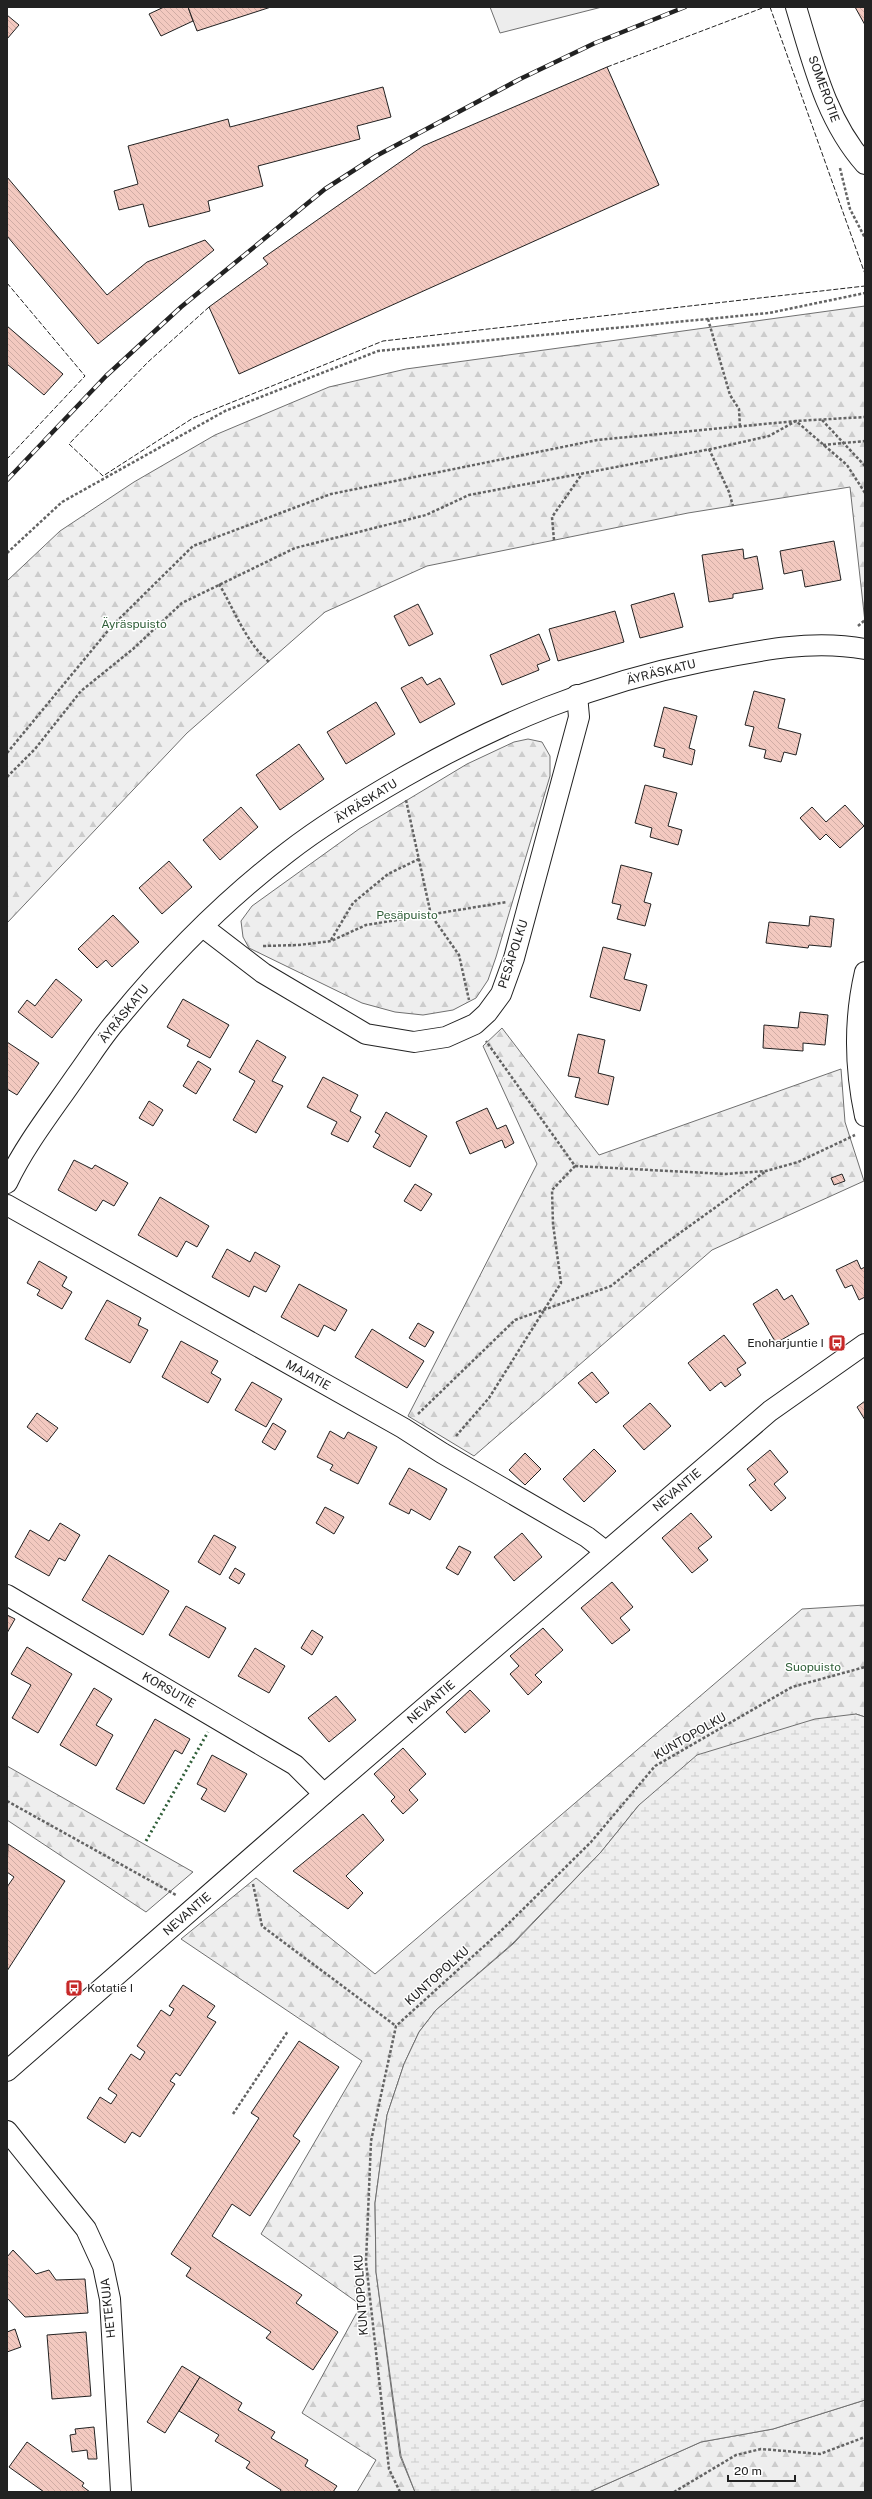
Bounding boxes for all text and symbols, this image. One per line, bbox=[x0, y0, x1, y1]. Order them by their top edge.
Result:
street label: SOMEROTIE bbox=[805, 54, 843, 124]
park label: Äyräspuisto bbox=[101, 617, 167, 631]
street label: ÄYRÄSKATU bbox=[625, 657, 697, 687]
street label: ÄYRÄSKATU bbox=[332, 776, 400, 826]
park label: Pesäpuisto bbox=[376, 908, 438, 922]
street label: PESÄPOLKU bbox=[495, 918, 531, 990]
street label: ÄYRÄSKATU bbox=[96, 982, 152, 1046]
bus stop icon: Enoharjuntie I bbox=[827, 1333, 847, 1353]
place label: Enoharjuntie I bbox=[747, 1336, 824, 1350]
street label: MAJATIE bbox=[283, 1357, 333, 1393]
street label: NEVANTIE bbox=[650, 1466, 704, 1514]
park label: Suopuisto bbox=[785, 1660, 841, 1674]
street label: KORSUTIE bbox=[140, 1669, 198, 1711]
street label: NEVANTIE bbox=[404, 1677, 458, 1727]
street label: KUNTOPOLKU bbox=[651, 1710, 729, 1762]
street label: NEVANTIE bbox=[160, 1889, 214, 1939]
street label: KUNTOPOLKU bbox=[402, 1944, 472, 2008]
bus stop icon: Kotatie I bbox=[64, 1978, 84, 1998]
place label: Kotatie I bbox=[87, 1981, 133, 1995]
street label: KUNTOPOLKU bbox=[351, 2254, 371, 2336]
street label: HETEKUJA bbox=[98, 2277, 118, 2339]
scale bar bbox=[728, 2457, 795, 2483]
text: 20 m bbox=[734, 2464, 762, 2478]

